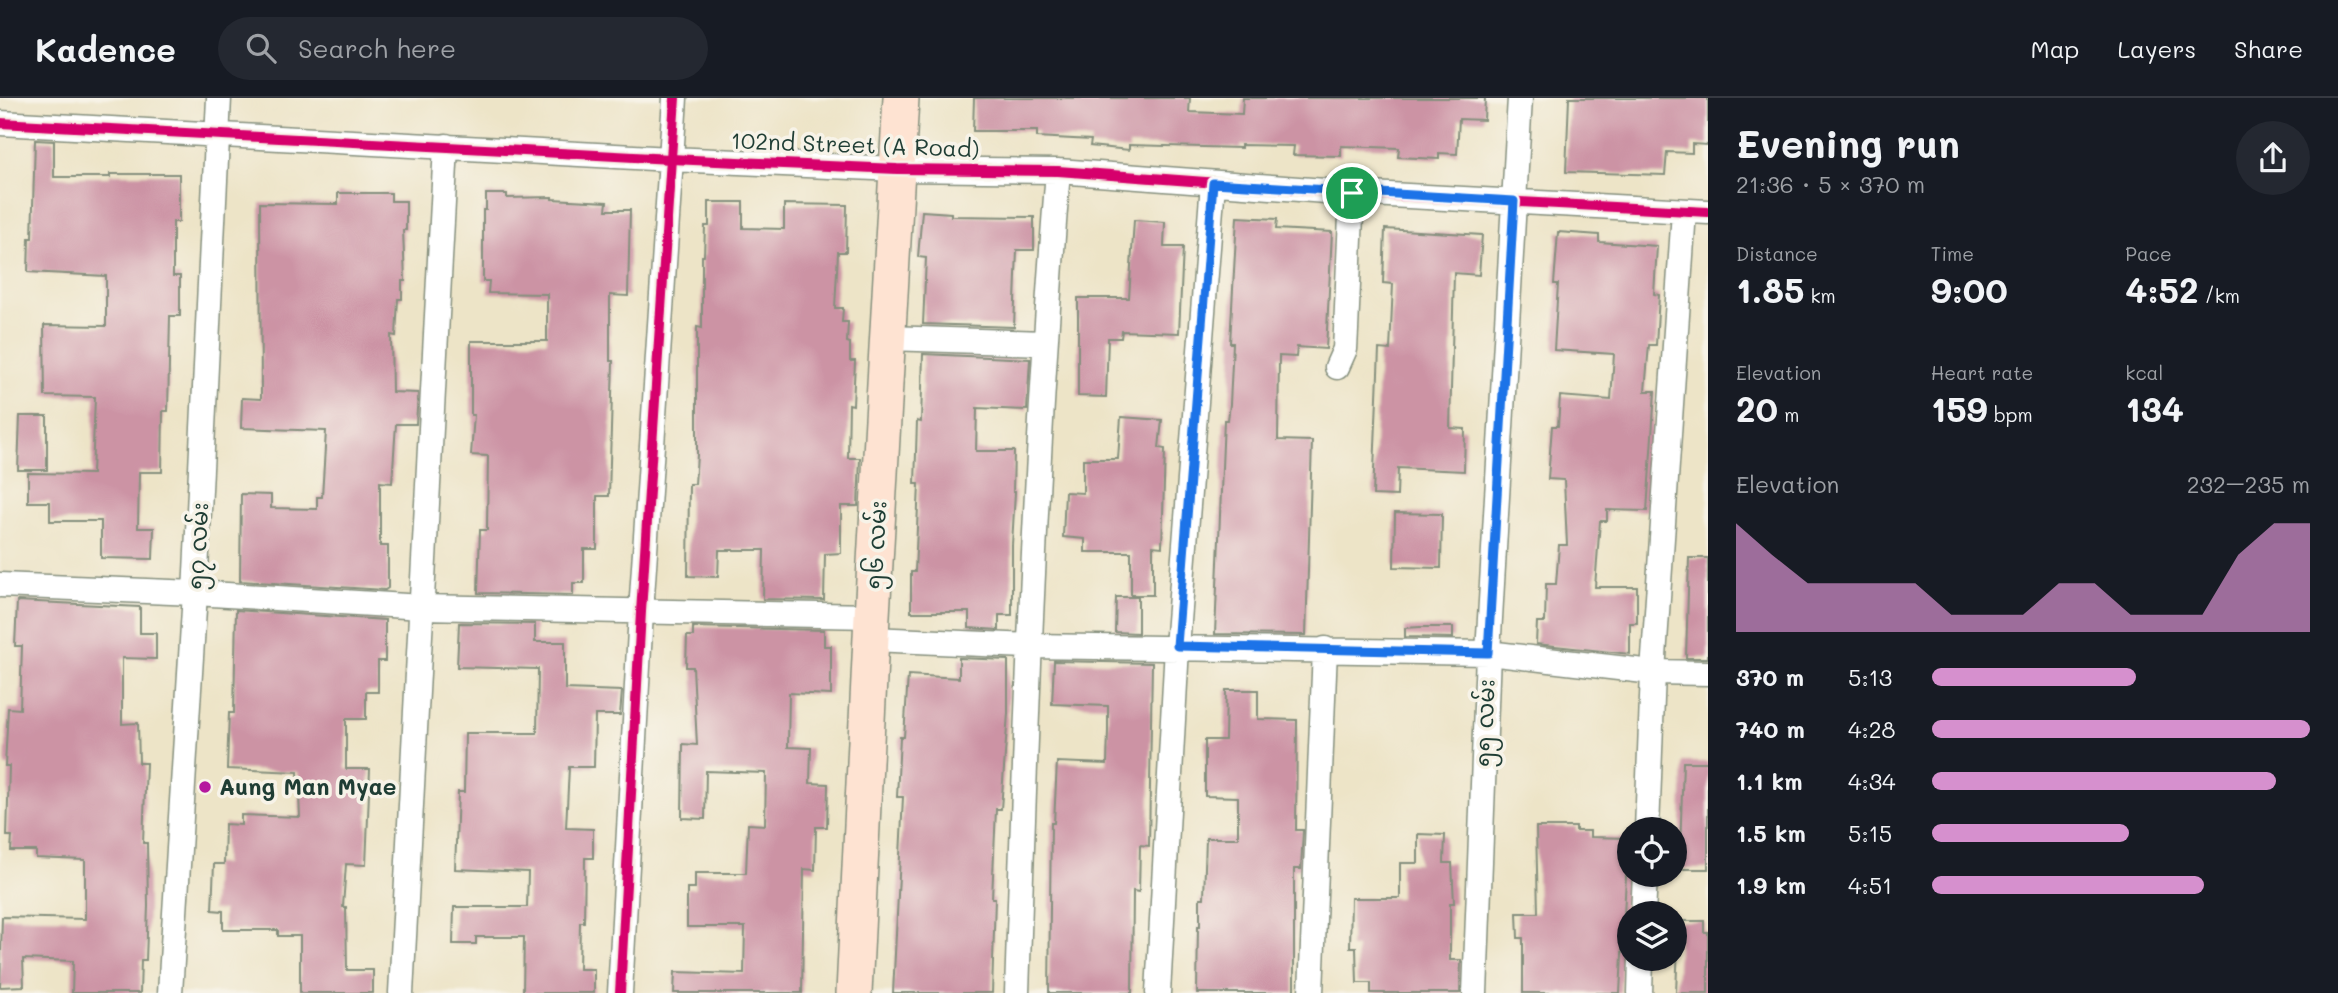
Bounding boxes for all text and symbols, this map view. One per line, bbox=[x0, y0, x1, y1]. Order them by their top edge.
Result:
search box bbox=[218, 17, 708, 80]
text: Kadence bbox=[35, 27, 176, 70]
icon: search bbox=[242, 29, 280, 67]
text: Search here bbox=[298, 31, 456, 65]
text: Map bbox=[2031, 33, 2079, 64]
text: Layers bbox=[2117, 33, 2196, 64]
text: Share bbox=[2234, 33, 2303, 64]
text: Evening run bbox=[1736, 118, 1960, 168]
button: share bbox=[2236, 121, 2310, 195]
street label: 102nd Street (A Road) bbox=[730, 125, 980, 163]
pin bbox=[1322, 163, 1382, 223]
text: 21:36 · 5 × 370 m bbox=[1736, 169, 1925, 199]
icon: arrive bbox=[1333, 174, 1371, 212]
text: Distance bbox=[1736, 241, 1818, 266]
text: Time bbox=[1931, 241, 1974, 266]
text: Pace bbox=[2125, 241, 2172, 266]
text: 1.85 bbox=[1736, 266, 1804, 312]
text: 9:00 bbox=[1931, 266, 2008, 312]
text: 4:52 bbox=[2125, 266, 2199, 312]
text: km bbox=[1804, 283, 1836, 308]
text: /km bbox=[2199, 283, 2240, 308]
text: Elevation bbox=[1736, 360, 1821, 385]
text: Heart rate bbox=[1931, 360, 2033, 385]
text: kcal bbox=[2125, 360, 2163, 385]
text: 20 bbox=[1736, 385, 1778, 431]
text: 159 bbox=[1931, 385, 1988, 431]
text: 134 bbox=[2125, 385, 2184, 431]
text: m bbox=[1778, 402, 1799, 427]
text: bpm bbox=[1988, 402, 2033, 427]
text: Elevation bbox=[1736, 469, 1839, 499]
text: 232–235 m bbox=[2187, 469, 2310, 499]
street label: ၅၆ လမ်း bbox=[858, 500, 897, 590]
street label: ၅၇ လမ်း bbox=[180, 502, 219, 591]
text: 370 m bbox=[1736, 662, 1804, 692]
text: 5:13 bbox=[1848, 662, 1892, 692]
street label: ၅၅ လမ်း bbox=[1467, 679, 1506, 768]
text: 740 m bbox=[1736, 714, 1805, 744]
text: 4:28 bbox=[1848, 714, 1895, 744]
text: 1.1 km bbox=[1736, 766, 1802, 796]
text: 4:34 bbox=[1848, 766, 1896, 796]
place label: Aung Man Myae bbox=[219, 771, 397, 801]
marker: Aung Man Myae bbox=[197, 779, 213, 795]
map controls bbox=[1617, 817, 1687, 971]
button: locate bbox=[1617, 817, 1687, 887]
text: 1.5 km bbox=[1736, 818, 1806, 848]
text: 5:15 bbox=[1848, 818, 1892, 848]
text: 1.9 km bbox=[1736, 870, 1806, 900]
text: 4:51 bbox=[1848, 870, 1892, 900]
button: layers bbox=[1617, 901, 1687, 971]

